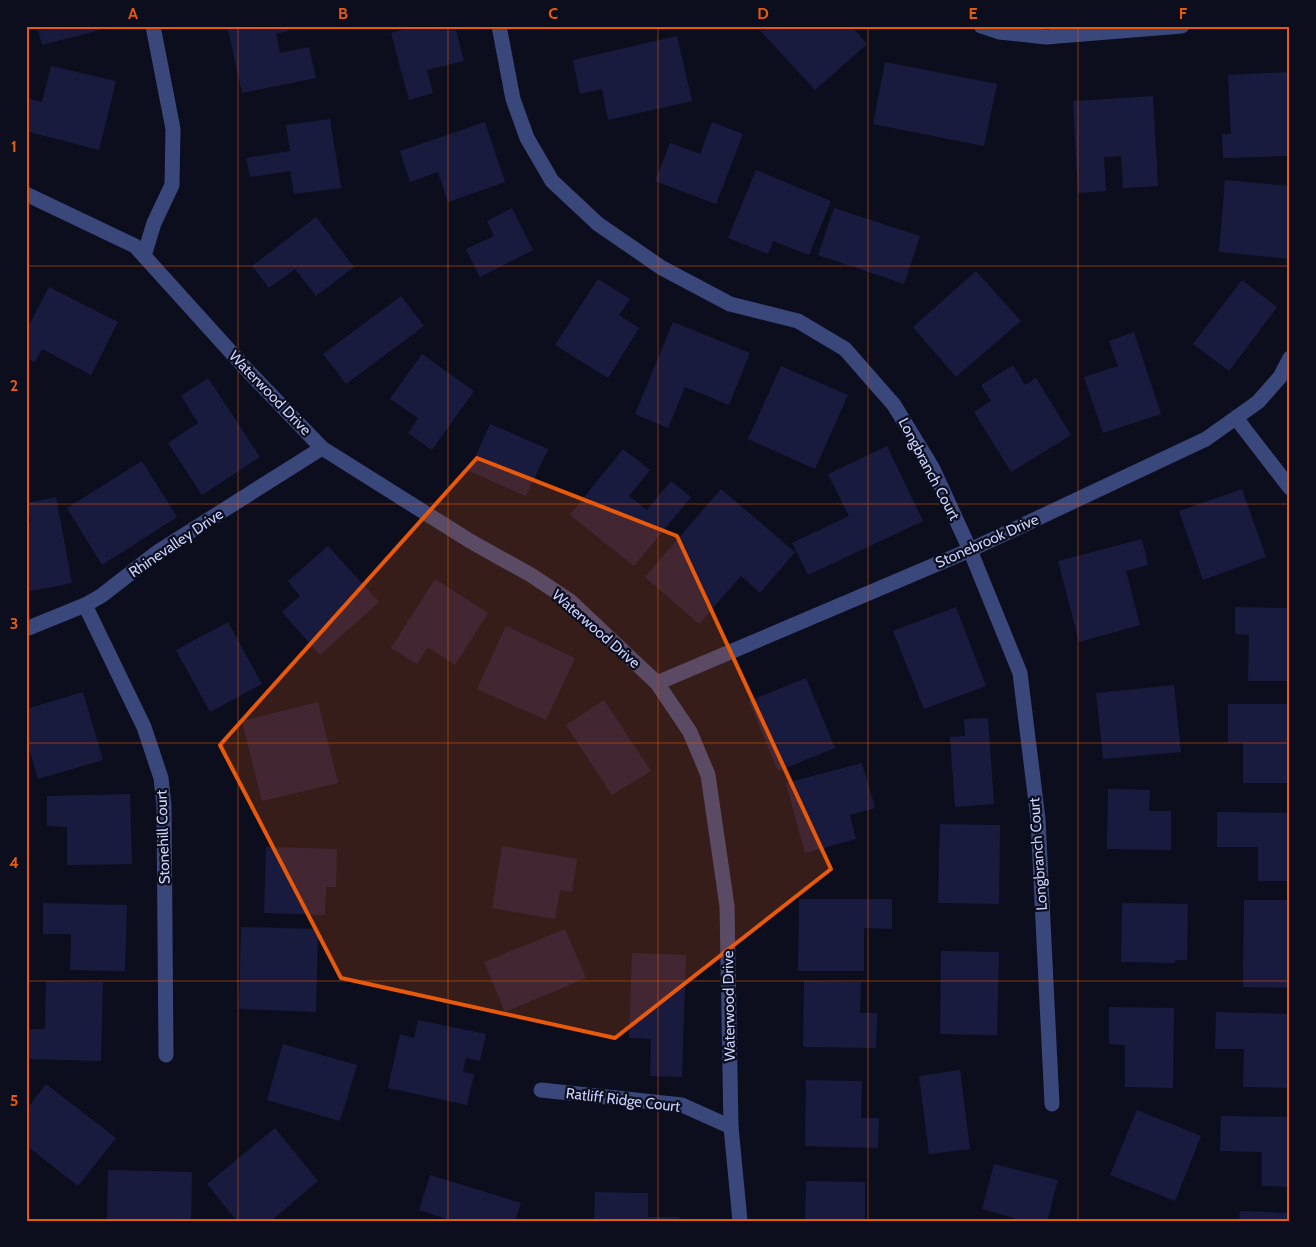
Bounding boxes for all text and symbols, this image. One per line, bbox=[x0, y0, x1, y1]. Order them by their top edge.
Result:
text: A bbox=[128, 4, 138, 23]
text: B bbox=[338, 4, 348, 23]
text: C bbox=[548, 4, 558, 23]
text: D bbox=[757, 4, 769, 23]
text: E bbox=[968, 4, 978, 23]
text: F bbox=[1179, 4, 1188, 23]
text: 1 bbox=[11, 137, 17, 156]
street label: Waterwood Drive bbox=[225, 347, 315, 439]
text: 2 bbox=[10, 376, 18, 395]
street label: Longbranch Court bbox=[894, 415, 964, 523]
street label: Rhinevalley Drive bbox=[125, 505, 227, 581]
street label: Stonebrook Drive bbox=[933, 510, 1042, 572]
street label: Waterwood Drive bbox=[548, 586, 644, 672]
text: 3 bbox=[10, 614, 18, 633]
street label: Stonehill Court bbox=[152, 789, 174, 885]
street label: Longbranch Court bbox=[1025, 797, 1051, 911]
text: 4 bbox=[9, 853, 19, 872]
street label: Waterwood Drive bbox=[719, 950, 739, 1062]
street label: Ratliff Ridge Court bbox=[565, 1084, 681, 1116]
text: 5 bbox=[10, 1091, 18, 1110]

